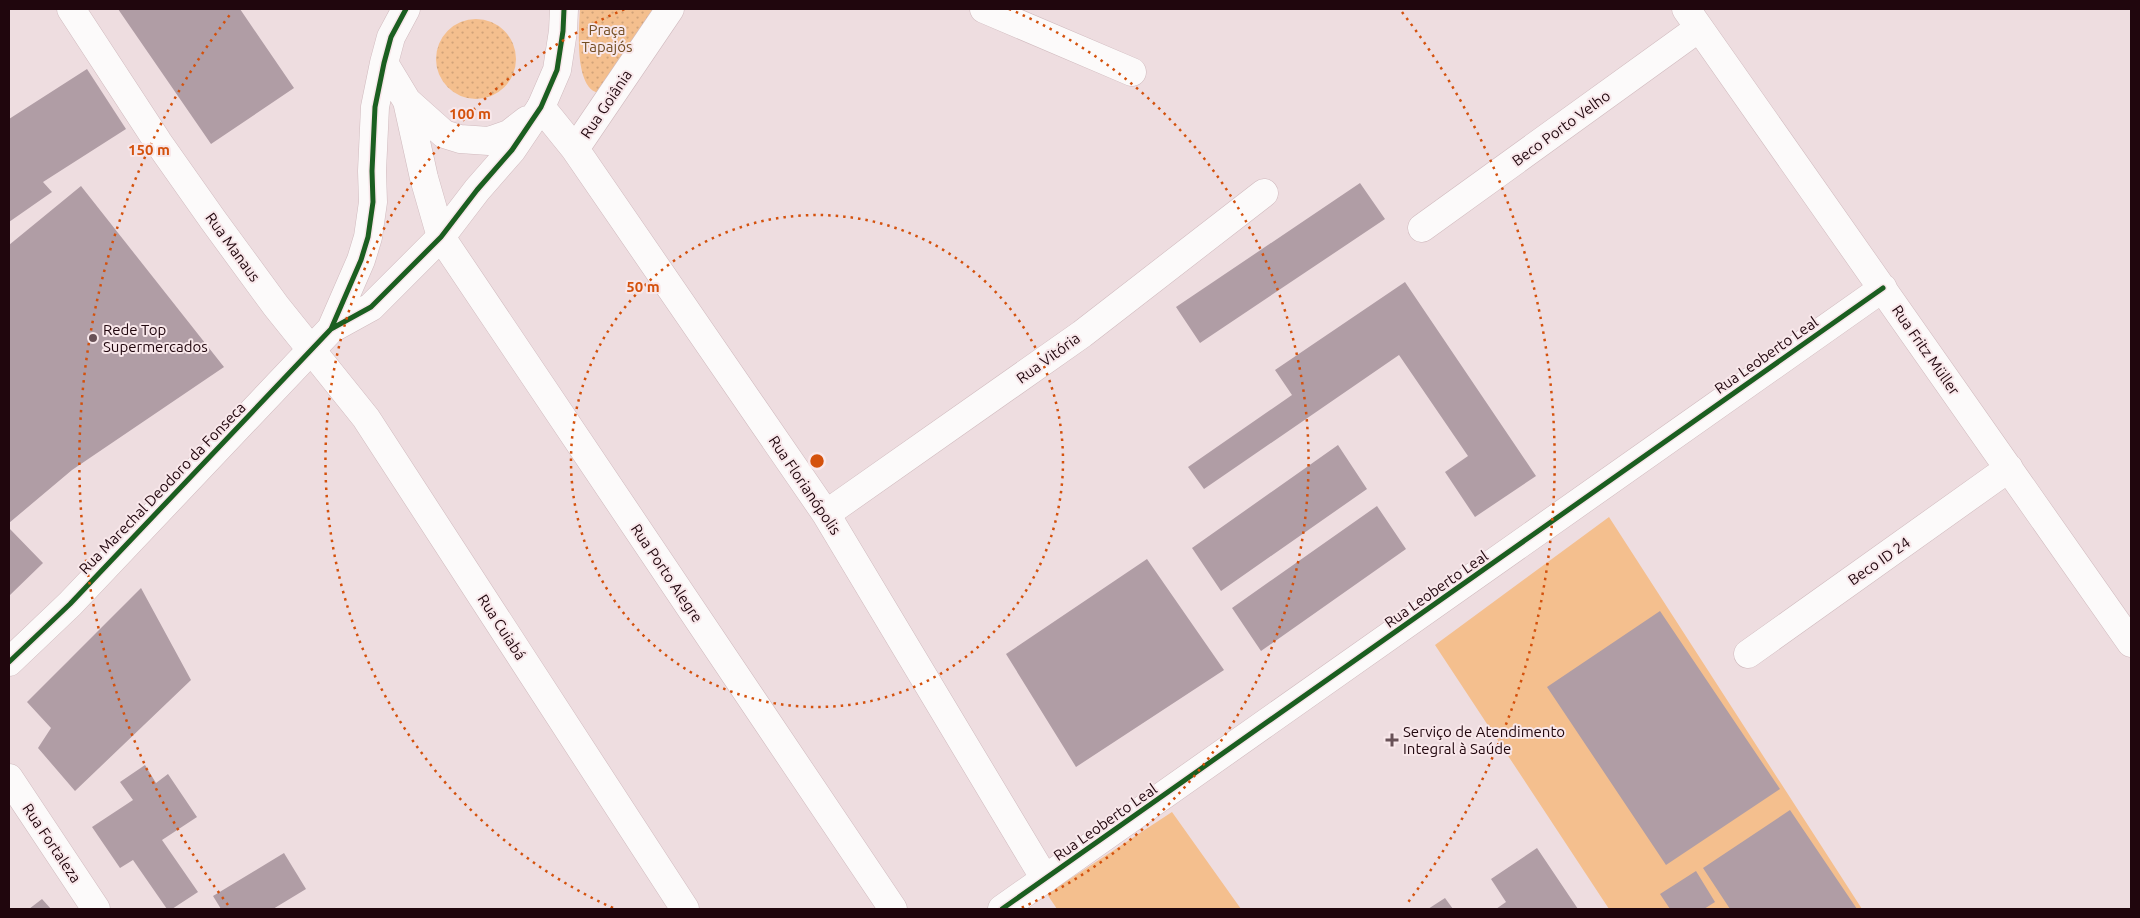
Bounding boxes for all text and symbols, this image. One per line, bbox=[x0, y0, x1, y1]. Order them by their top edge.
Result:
park label: Praça Tapajós bbox=[582, 21, 632, 55]
street label: Rua Goiânia bbox=[577, 66, 635, 142]
street label: Beco Porto Velho bbox=[1509, 87, 1613, 169]
text: 100 m bbox=[449, 105, 491, 122]
text: 150 m bbox=[128, 141, 170, 158]
street label: Rua Manaus bbox=[202, 209, 264, 285]
text: 50 m bbox=[626, 278, 660, 295]
street label: Rua Fritz Müller bbox=[1889, 302, 1963, 398]
street label: Rua Leoberto Leal bbox=[1711, 313, 1821, 397]
place label: Rede Top Supermercados bbox=[103, 321, 208, 355]
street label: Rua Vitória bbox=[1013, 329, 1083, 387]
marker: Rede Top Supermercados bbox=[87, 332, 99, 344]
street label: Rua Marechal Deodoro da Fonseca bbox=[75, 399, 249, 577]
street label: Rua Florianópolis bbox=[766, 432, 844, 538]
centre of rings bbox=[808, 452, 826, 470]
street label: Rua Porto Alegre bbox=[628, 521, 706, 625]
street label: Beco ID 24 bbox=[1845, 533, 1913, 589]
street label: Rua Leoberto Leal bbox=[1381, 547, 1491, 631]
street label: Rua Cuiabá bbox=[475, 591, 529, 663]
place label: Serviço de Atendimento Integral à Saúde bbox=[1403, 723, 1565, 757]
marker: Serviço de Atendimento Integral à Saúde bbox=[1385, 733, 1399, 747]
street label: Rua Leoberto Leal bbox=[1050, 780, 1160, 864]
street label: Rua Fortaleza bbox=[19, 800, 85, 886]

